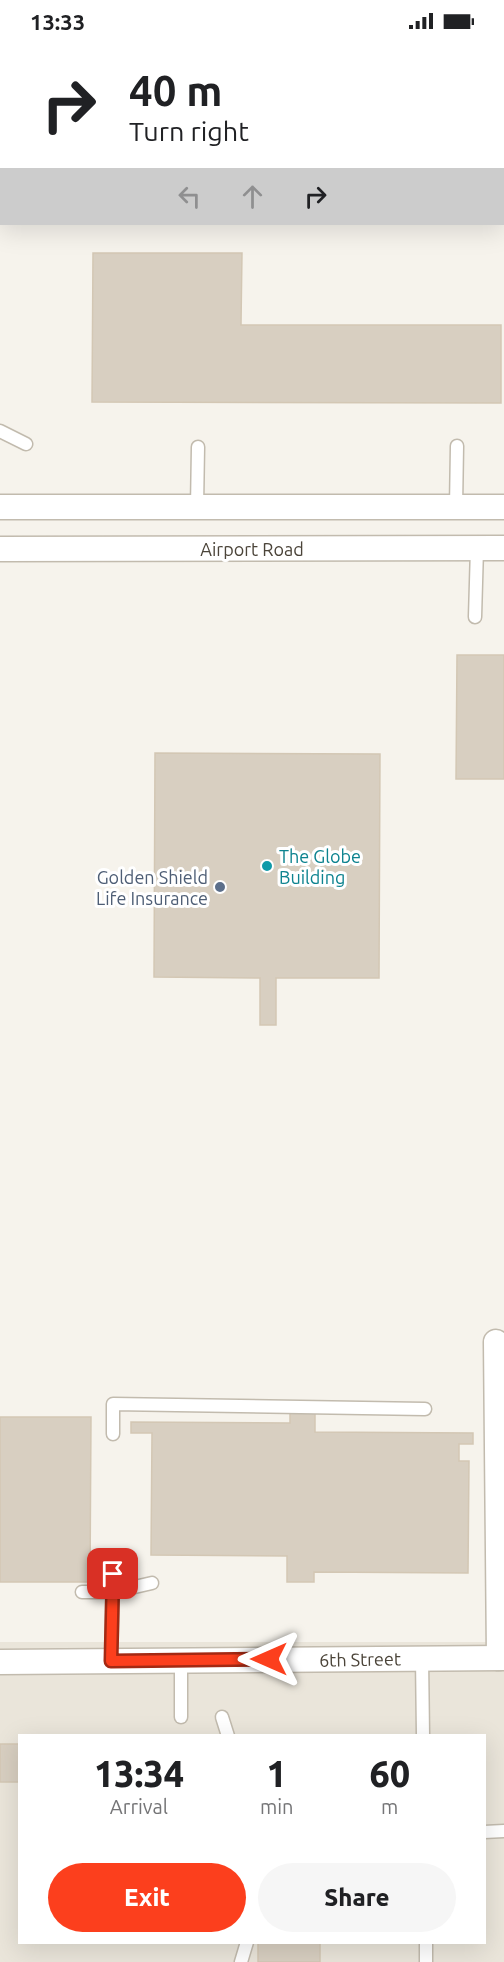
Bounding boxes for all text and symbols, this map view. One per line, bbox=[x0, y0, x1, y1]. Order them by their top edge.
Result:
text: 13:33 bbox=[30, 9, 85, 34]
icon: right bbox=[30, 66, 108, 144]
text: 40 m bbox=[129, 67, 223, 114]
text: Turn right bbox=[129, 116, 249, 146]
icon: left bbox=[173, 180, 206, 213]
icon: ahead bbox=[236, 180, 269, 213]
icon: right bbox=[299, 180, 332, 213]
street label: Airport Road bbox=[200, 539, 304, 559]
place label: The Globe Building bbox=[279, 846, 361, 887]
marker: The Globe Building bbox=[260, 859, 274, 873]
place label: Golden Shield Life Insurance bbox=[96, 867, 208, 908]
marker: Golden Shield Life Insurance bbox=[213, 880, 227, 894]
pin bbox=[87, 1548, 138, 1599]
icon: arrive bbox=[96, 1557, 129, 1590]
position arrow bbox=[237, 1627, 301, 1691]
street label: 6th Street bbox=[319, 1648, 401, 1670]
text: 13:34 bbox=[94, 1753, 184, 1794]
text: 1 bbox=[267, 1753, 287, 1794]
text: 60 bbox=[369, 1753, 410, 1794]
text: Arrival bbox=[110, 1795, 168, 1818]
text: min bbox=[260, 1795, 294, 1818]
text: m bbox=[381, 1795, 398, 1818]
button: Exit bbox=[48, 1863, 246, 1932]
button: Share bbox=[258, 1863, 456, 1932]

